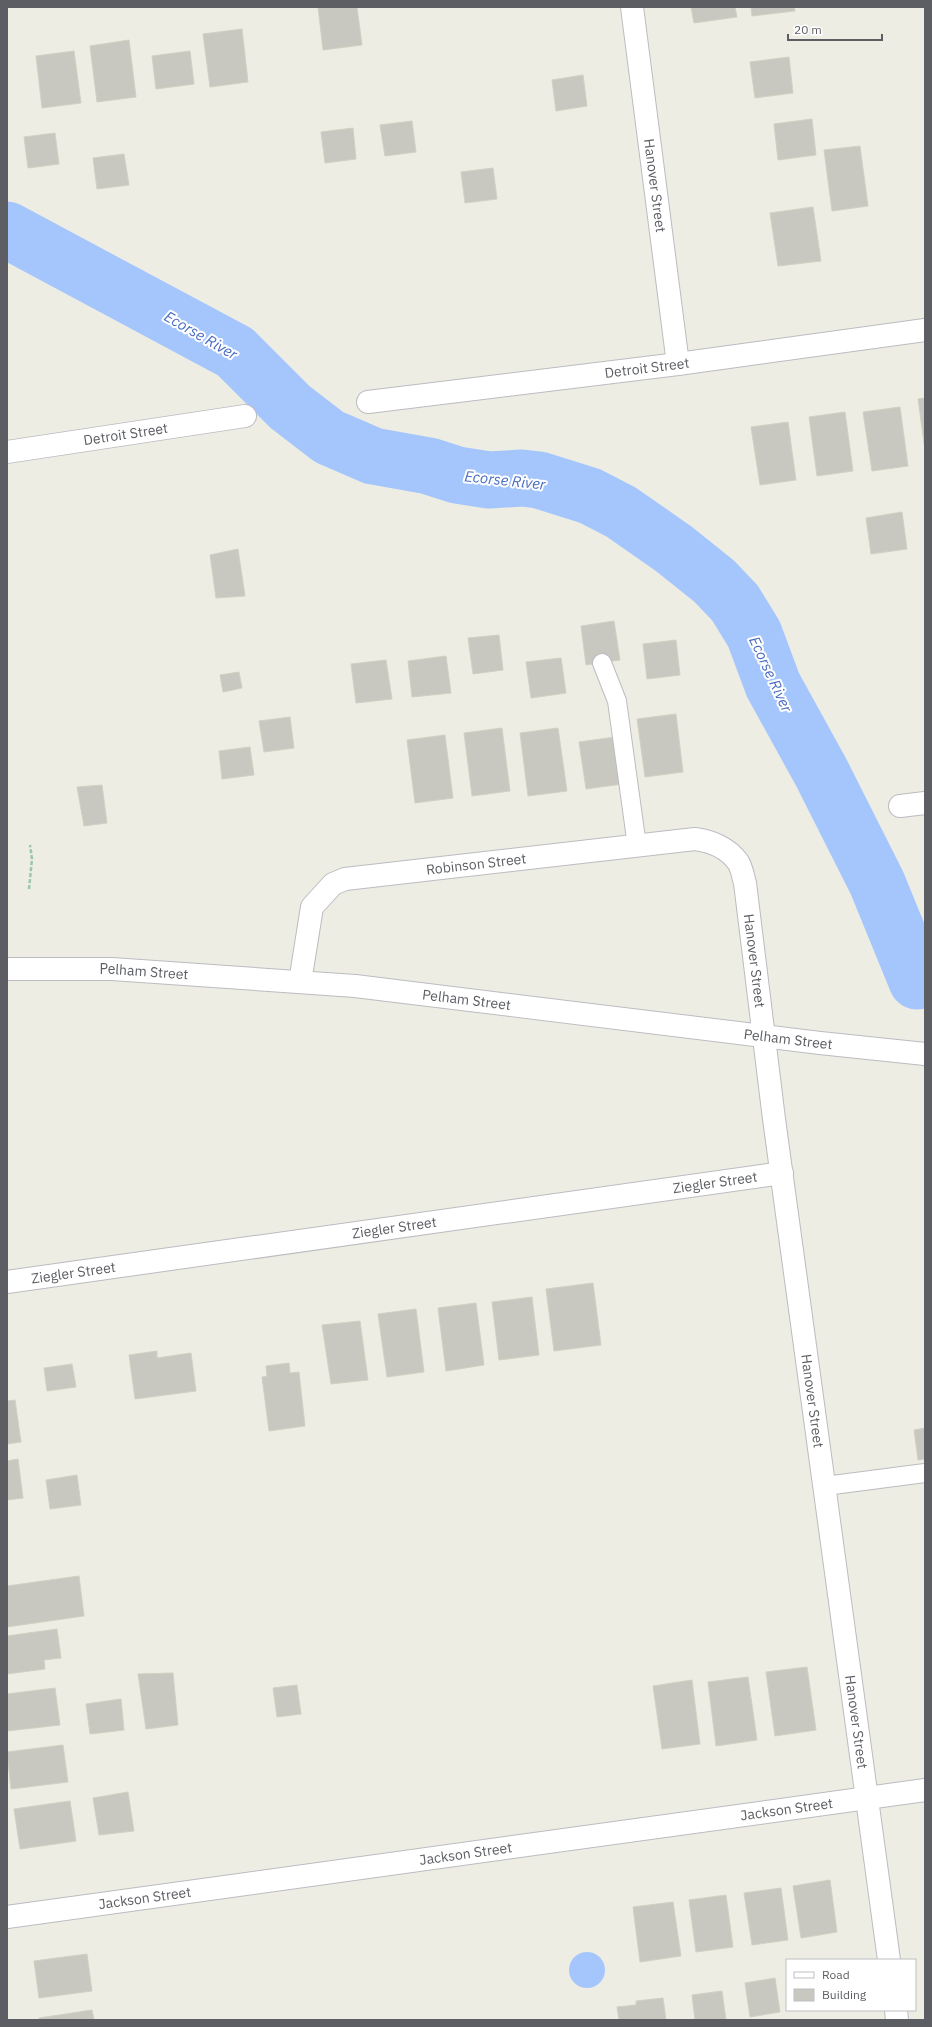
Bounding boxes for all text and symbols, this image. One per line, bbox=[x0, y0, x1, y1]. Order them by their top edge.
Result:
scale bar bbox=[788, 16, 882, 42]
text: 20 m bbox=[794, 22, 822, 37]
street label: Hanover Street bbox=[640, 138, 670, 234]
water label: Ecorse River bbox=[161, 306, 241, 364]
street label: Detroit Street bbox=[604, 354, 690, 382]
street label: Detroit Street bbox=[82, 419, 169, 449]
water label: Ecorse River bbox=[464, 466, 547, 494]
water label: Ecorse River bbox=[745, 633, 797, 715]
street label: Robinson Street bbox=[425, 849, 527, 879]
street label: Hanover Street bbox=[740, 913, 769, 1009]
street label: Pelham Street bbox=[99, 960, 189, 983]
street label: Pelham Street bbox=[421, 985, 512, 1014]
street label: Pelham Street bbox=[743, 1025, 833, 1053]
street label: Ziegler Street bbox=[672, 1168, 759, 1197]
street label: Ziegler Street bbox=[351, 1213, 438, 1242]
street label: Ziegler Street bbox=[30, 1258, 117, 1288]
street label: Hanover Street bbox=[797, 1353, 828, 1449]
street label: Hanover Street bbox=[841, 1674, 872, 1770]
street label: Jackson Street bbox=[739, 1794, 834, 1824]
street label: Jackson Street bbox=[418, 1838, 513, 1869]
street label: Jackson Street bbox=[97, 1883, 192, 1913]
legend bbox=[786, 1959, 916, 2011]
text: Road bbox=[822, 1967, 850, 1982]
text: Building bbox=[822, 1987, 867, 2002]

